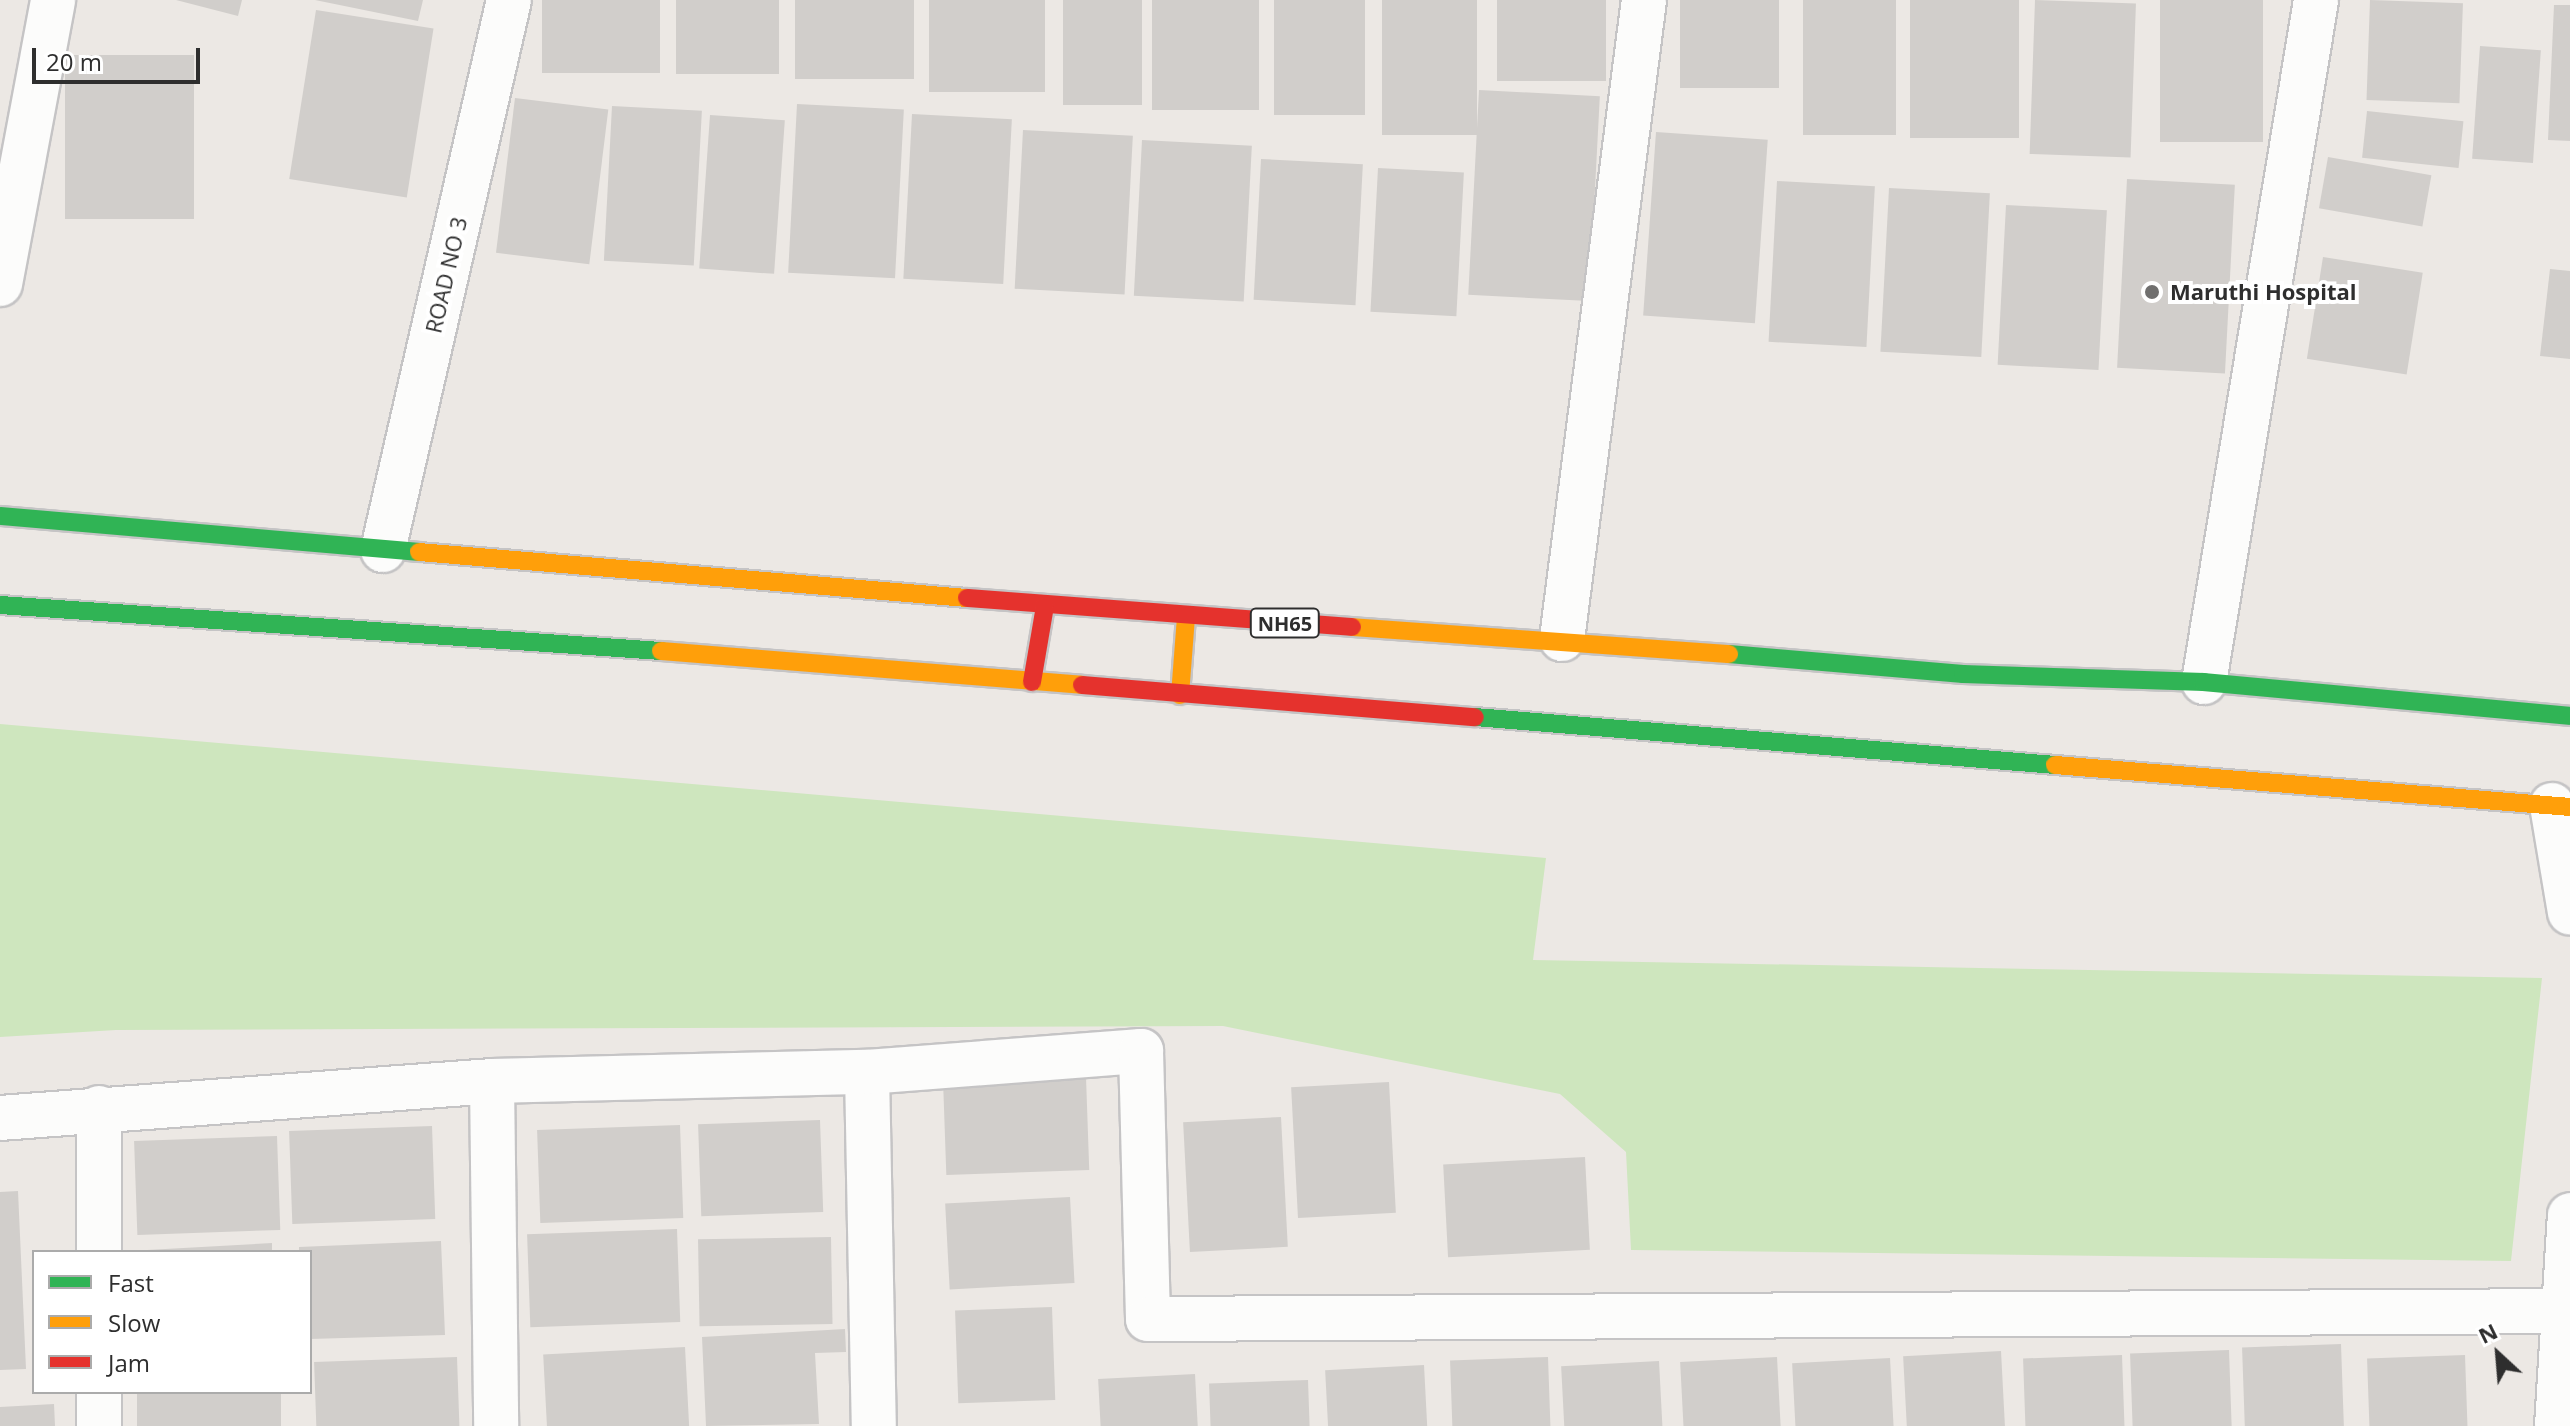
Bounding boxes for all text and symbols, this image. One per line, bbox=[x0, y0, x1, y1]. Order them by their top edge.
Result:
scale bar bbox=[36, 32, 204, 82]
text: 20 m bbox=[46, 45, 102, 78]
street label: ROAD NO 3 bbox=[420, 214, 472, 336]
place label: Maruthi Hospital bbox=[2170, 279, 2356, 305]
marker: Maruthi Hospital bbox=[2141, 281, 2163, 303]
road number: NH65 bbox=[1249, 607, 1321, 639]
legend bbox=[32, 1250, 312, 1394]
text: Fast bbox=[108, 1266, 154, 1299]
text: Slow bbox=[108, 1306, 160, 1339]
north arrow bbox=[2458, 1314, 2538, 1394]
text: N bbox=[2473, 1315, 2502, 1350]
text: Jam bbox=[108, 1346, 150, 1379]

